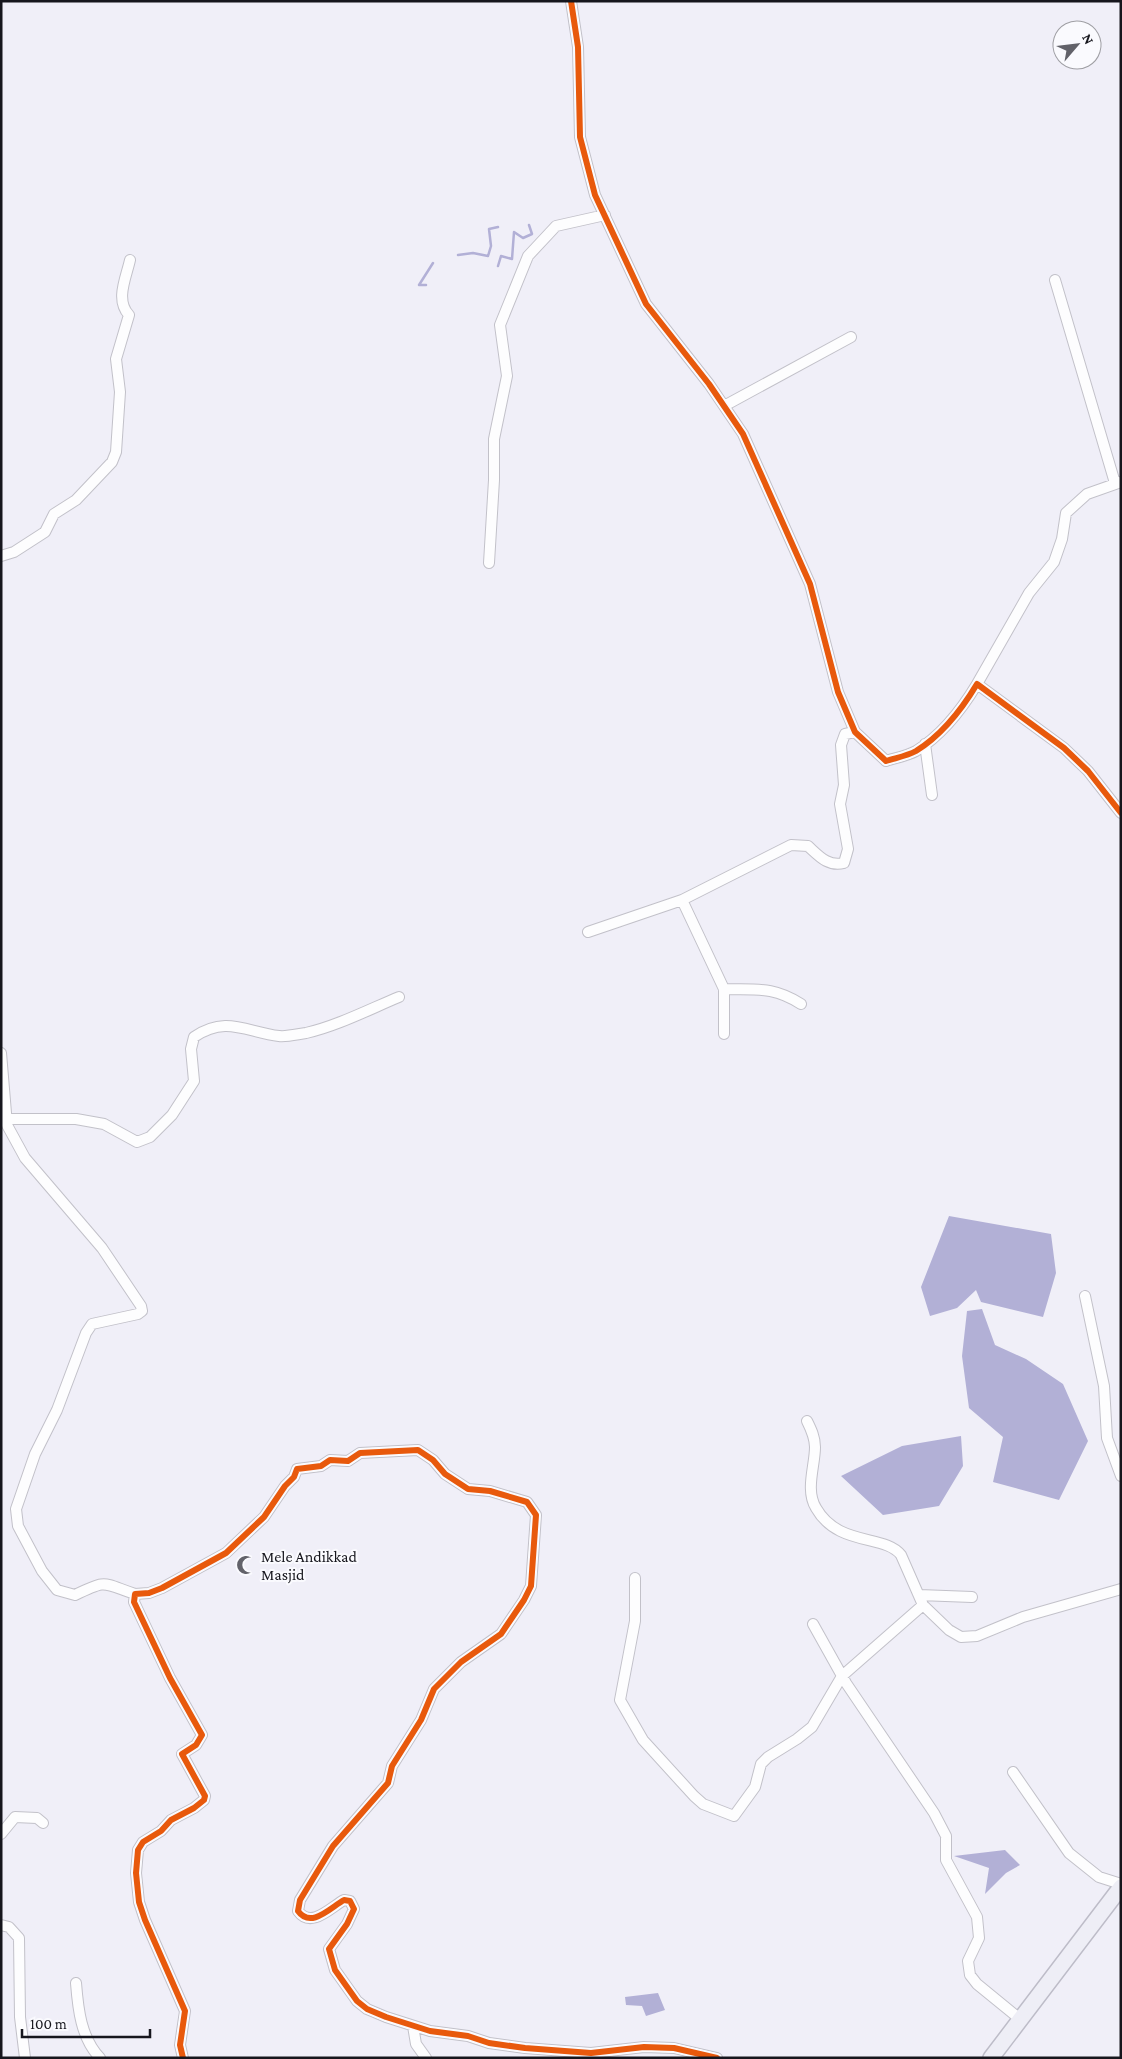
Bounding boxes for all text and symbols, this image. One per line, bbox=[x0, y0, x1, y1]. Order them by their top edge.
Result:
north arrow bbox=[1052, 20, 1102, 70]
text: N bbox=[1079, 31, 1098, 47]
place label: Mele Andikkad Masjid bbox=[261, 1548, 357, 1584]
mosque icon: Mele Andikkad Masjid bbox=[235, 1554, 257, 1576]
scale bar bbox=[22, 2006, 150, 2038]
text: 100 m bbox=[30, 2016, 67, 2032]

